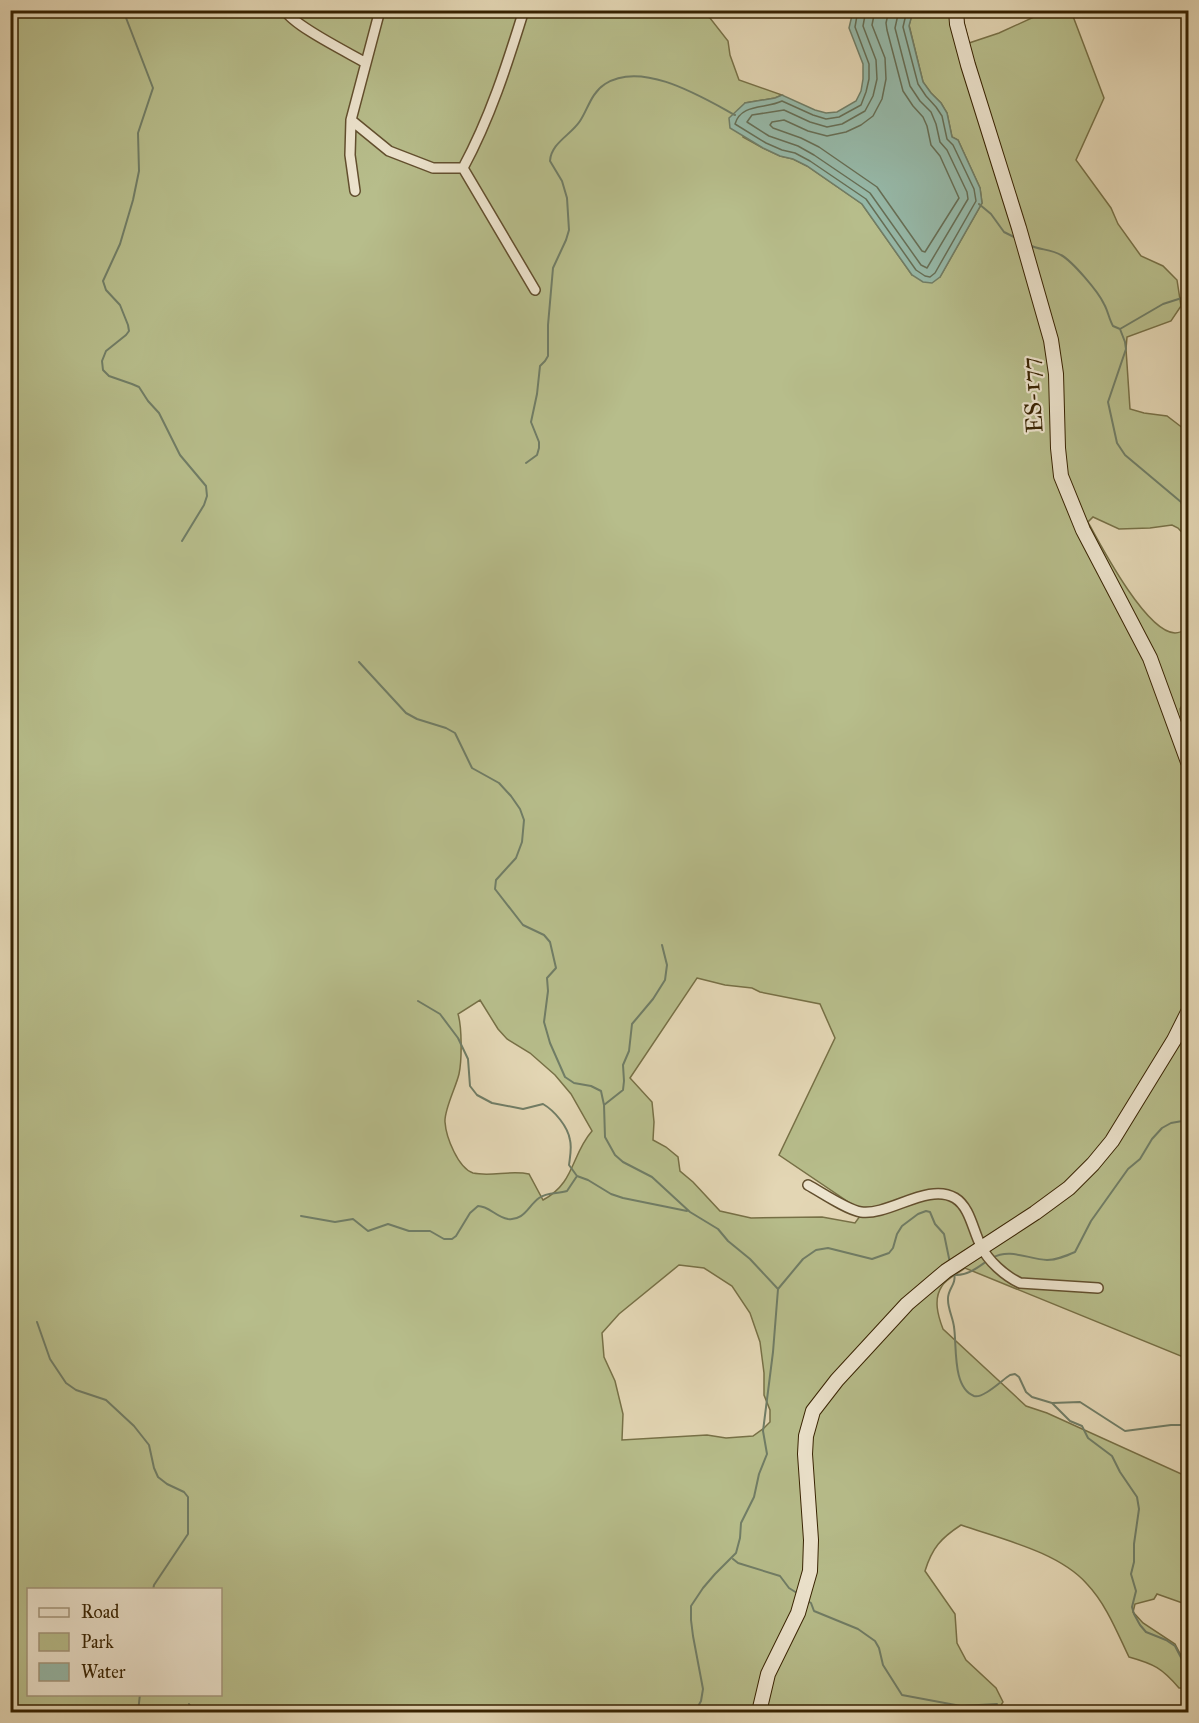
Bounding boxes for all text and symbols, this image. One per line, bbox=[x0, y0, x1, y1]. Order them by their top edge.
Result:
street label: ES-177 bbox=[1014, 356, 1050, 434]
legend bbox=[27, 1588, 222, 1696]
text: Road bbox=[81, 1601, 119, 1623]
text: Park bbox=[81, 1631, 114, 1653]
text: Water bbox=[81, 1661, 126, 1683]

